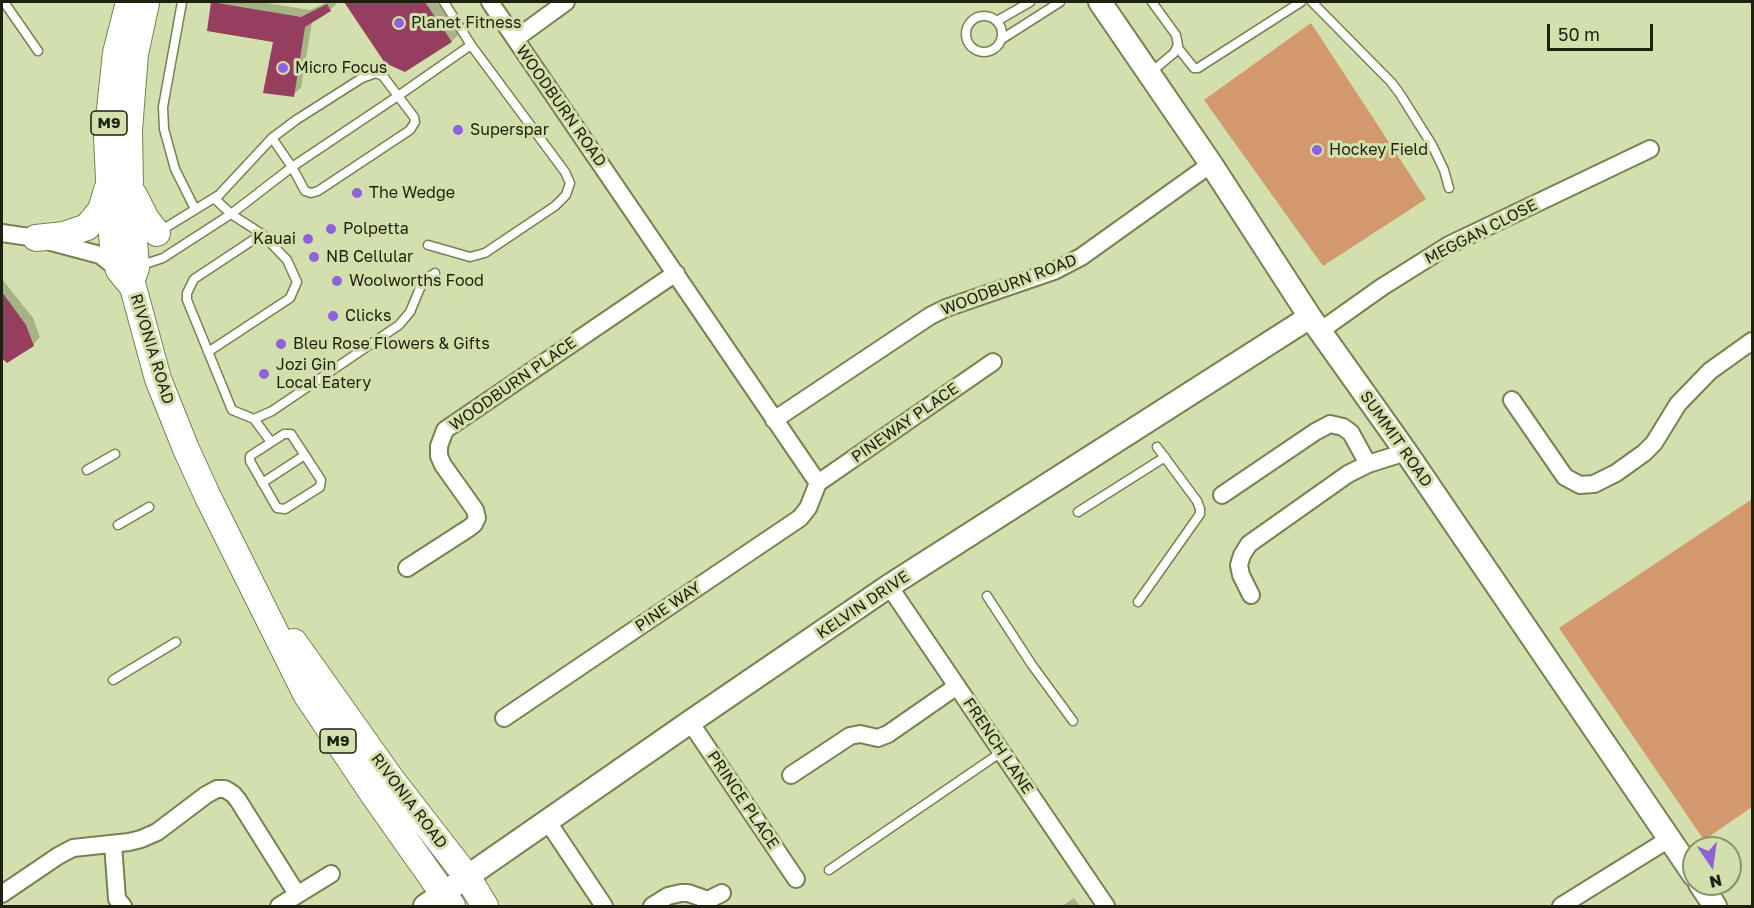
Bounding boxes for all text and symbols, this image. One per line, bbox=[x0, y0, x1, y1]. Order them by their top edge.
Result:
scale bar bbox=[1550, 12, 1656, 50]
place label: Planet Fitness bbox=[411, 13, 521, 33]
marker: Planet Fitness bbox=[392, 16, 406, 30]
text: 50 m bbox=[1558, 23, 1600, 45]
street label: WOODBURN ROAD bbox=[512, 42, 610, 170]
place label: Micro Focus bbox=[295, 58, 387, 78]
marker: Micro Focus bbox=[276, 61, 290, 75]
road number: M9 bbox=[91, 111, 127, 135]
place label: Superspar bbox=[470, 120, 549, 140]
marker: Superspar bbox=[451, 123, 465, 137]
place label: Hockey Field bbox=[1329, 140, 1428, 160]
marker: Hockey Field bbox=[1310, 143, 1324, 157]
place label: The Wedge bbox=[369, 183, 455, 203]
marker: The Wedge bbox=[350, 186, 364, 200]
street label: MEGGAN CLOSE bbox=[1422, 195, 1540, 269]
place label: Polpetta bbox=[343, 219, 409, 239]
marker: Polpetta bbox=[324, 222, 338, 236]
place label: Kauai bbox=[253, 229, 296, 249]
marker: Kauai bbox=[301, 232, 315, 246]
place label: NB Cellular bbox=[326, 247, 413, 267]
marker: NB Cellular bbox=[307, 250, 321, 264]
street label: WOODBURN ROAD bbox=[938, 250, 1080, 320]
place label: Woolworths Food bbox=[349, 271, 484, 291]
marker: Woolworths Food bbox=[330, 274, 344, 288]
street label: RIVONIA ROAD bbox=[126, 292, 178, 406]
place label: Clicks bbox=[345, 306, 392, 326]
marker: Clicks bbox=[326, 309, 340, 323]
street label: WOODBURN PLACE bbox=[446, 333, 580, 435]
place label: Bleu Rose Flowers & Gifts bbox=[293, 334, 490, 354]
marker: Bleu Rose Flowers & Gifts bbox=[274, 337, 288, 351]
place label: Jozi Gin Local Eatery bbox=[276, 355, 371, 393]
marker: Jozi Gin Local Eatery bbox=[257, 367, 271, 381]
street label: PINEWAY PLACE bbox=[848, 379, 962, 467]
street label: SUMMIT ROAD bbox=[1356, 387, 1436, 491]
street label: KELVIN DRIVE bbox=[813, 567, 913, 643]
street label: PINE WAY bbox=[631, 578, 705, 636]
street label: FRENCH LANE bbox=[959, 694, 1037, 798]
road number: M9 bbox=[320, 729, 356, 753]
street label: PRINCE PLACE bbox=[703, 747, 783, 853]
street label: RIVONIA ROAD bbox=[367, 750, 451, 852]
north arrow bbox=[1682, 836, 1742, 896]
text: N bbox=[1707, 870, 1724, 893]

